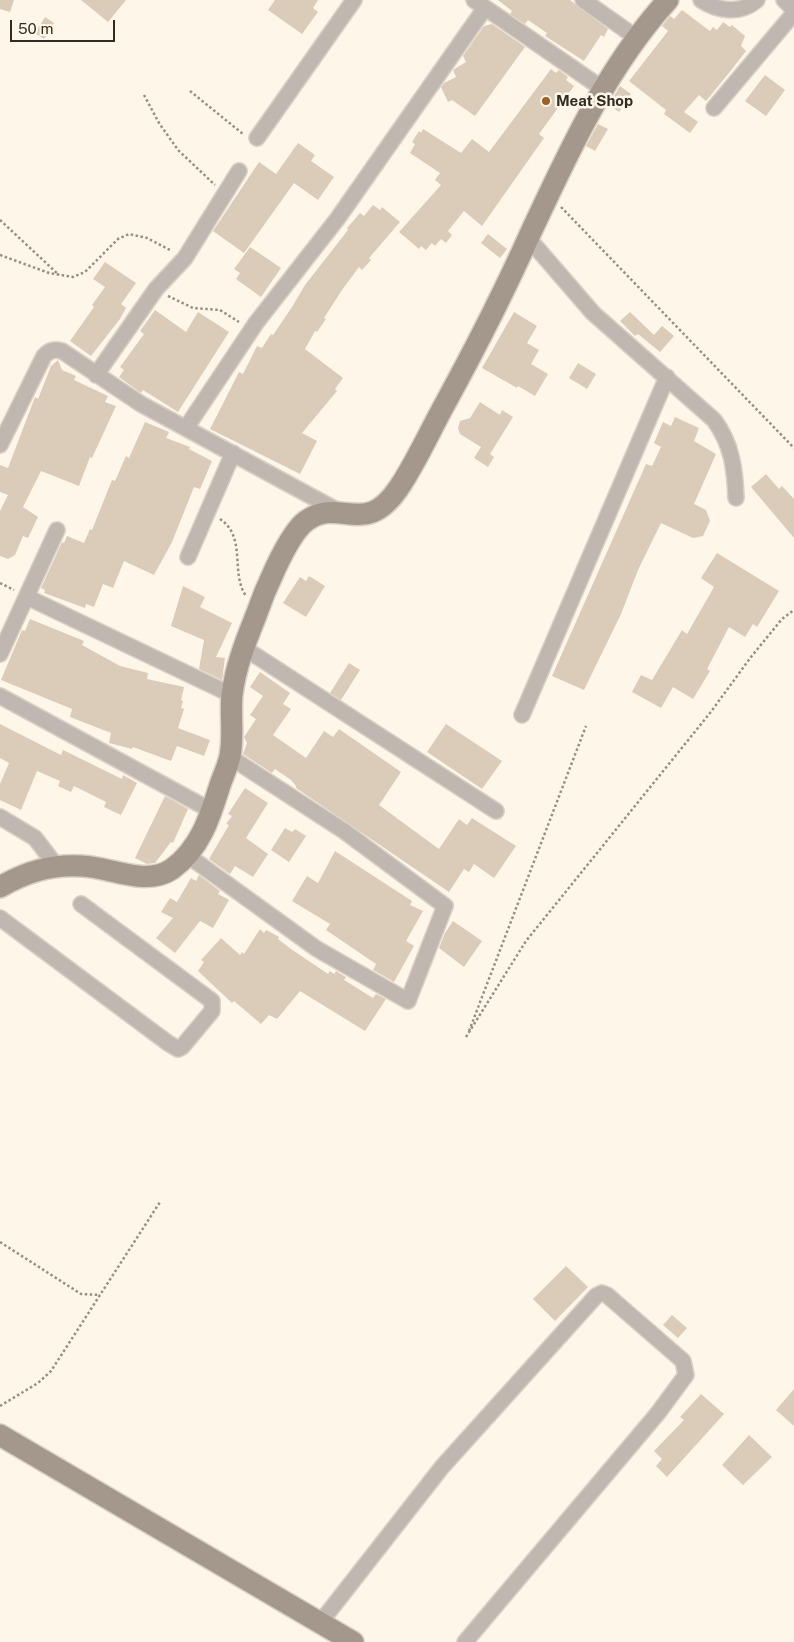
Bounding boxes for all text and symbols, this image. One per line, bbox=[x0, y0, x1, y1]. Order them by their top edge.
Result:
scale bar bbox=[12, 10, 118, 42]
text: 50 m bbox=[18, 20, 53, 37]
place label: Meat Shop bbox=[556, 92, 633, 110]
marker: Meat Shop bbox=[540, 95, 552, 107]

